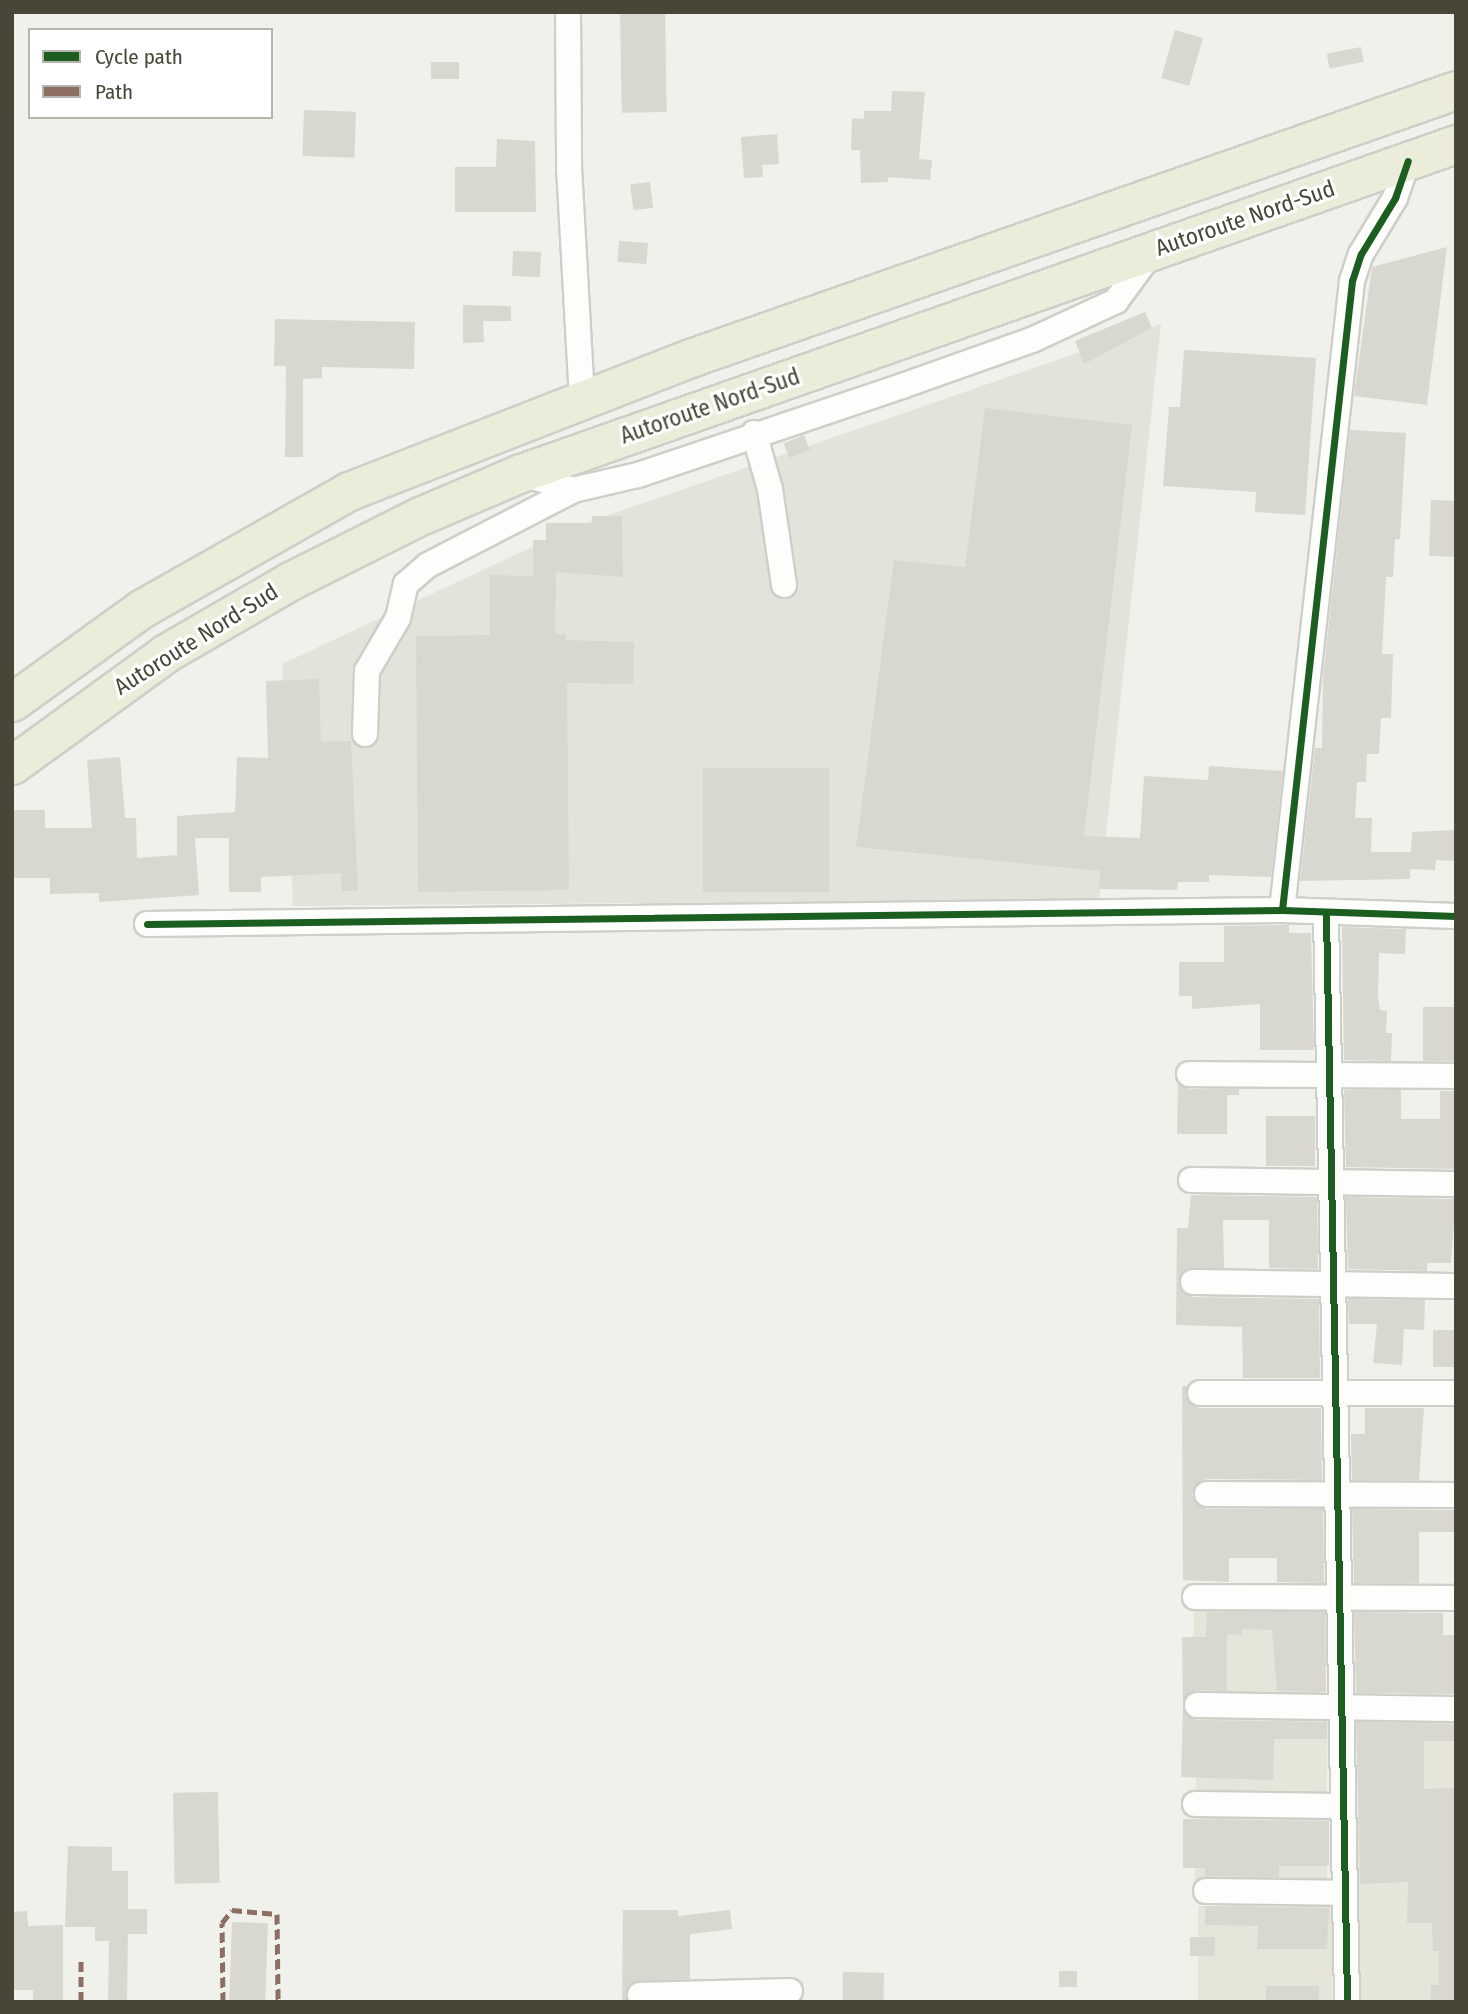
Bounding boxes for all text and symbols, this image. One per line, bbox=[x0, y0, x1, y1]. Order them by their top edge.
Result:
legend bbox=[28, 28, 273, 119]
text: Cycle path bbox=[95, 44, 183, 70]
text: Path bbox=[95, 79, 133, 105]
street label: Autoroute Nord-Sud bbox=[1152, 174, 1338, 262]
street label: Autoroute Nord-Sud bbox=[617, 362, 803, 450]
street label: Autoroute Nord-Sud bbox=[109, 577, 283, 701]

